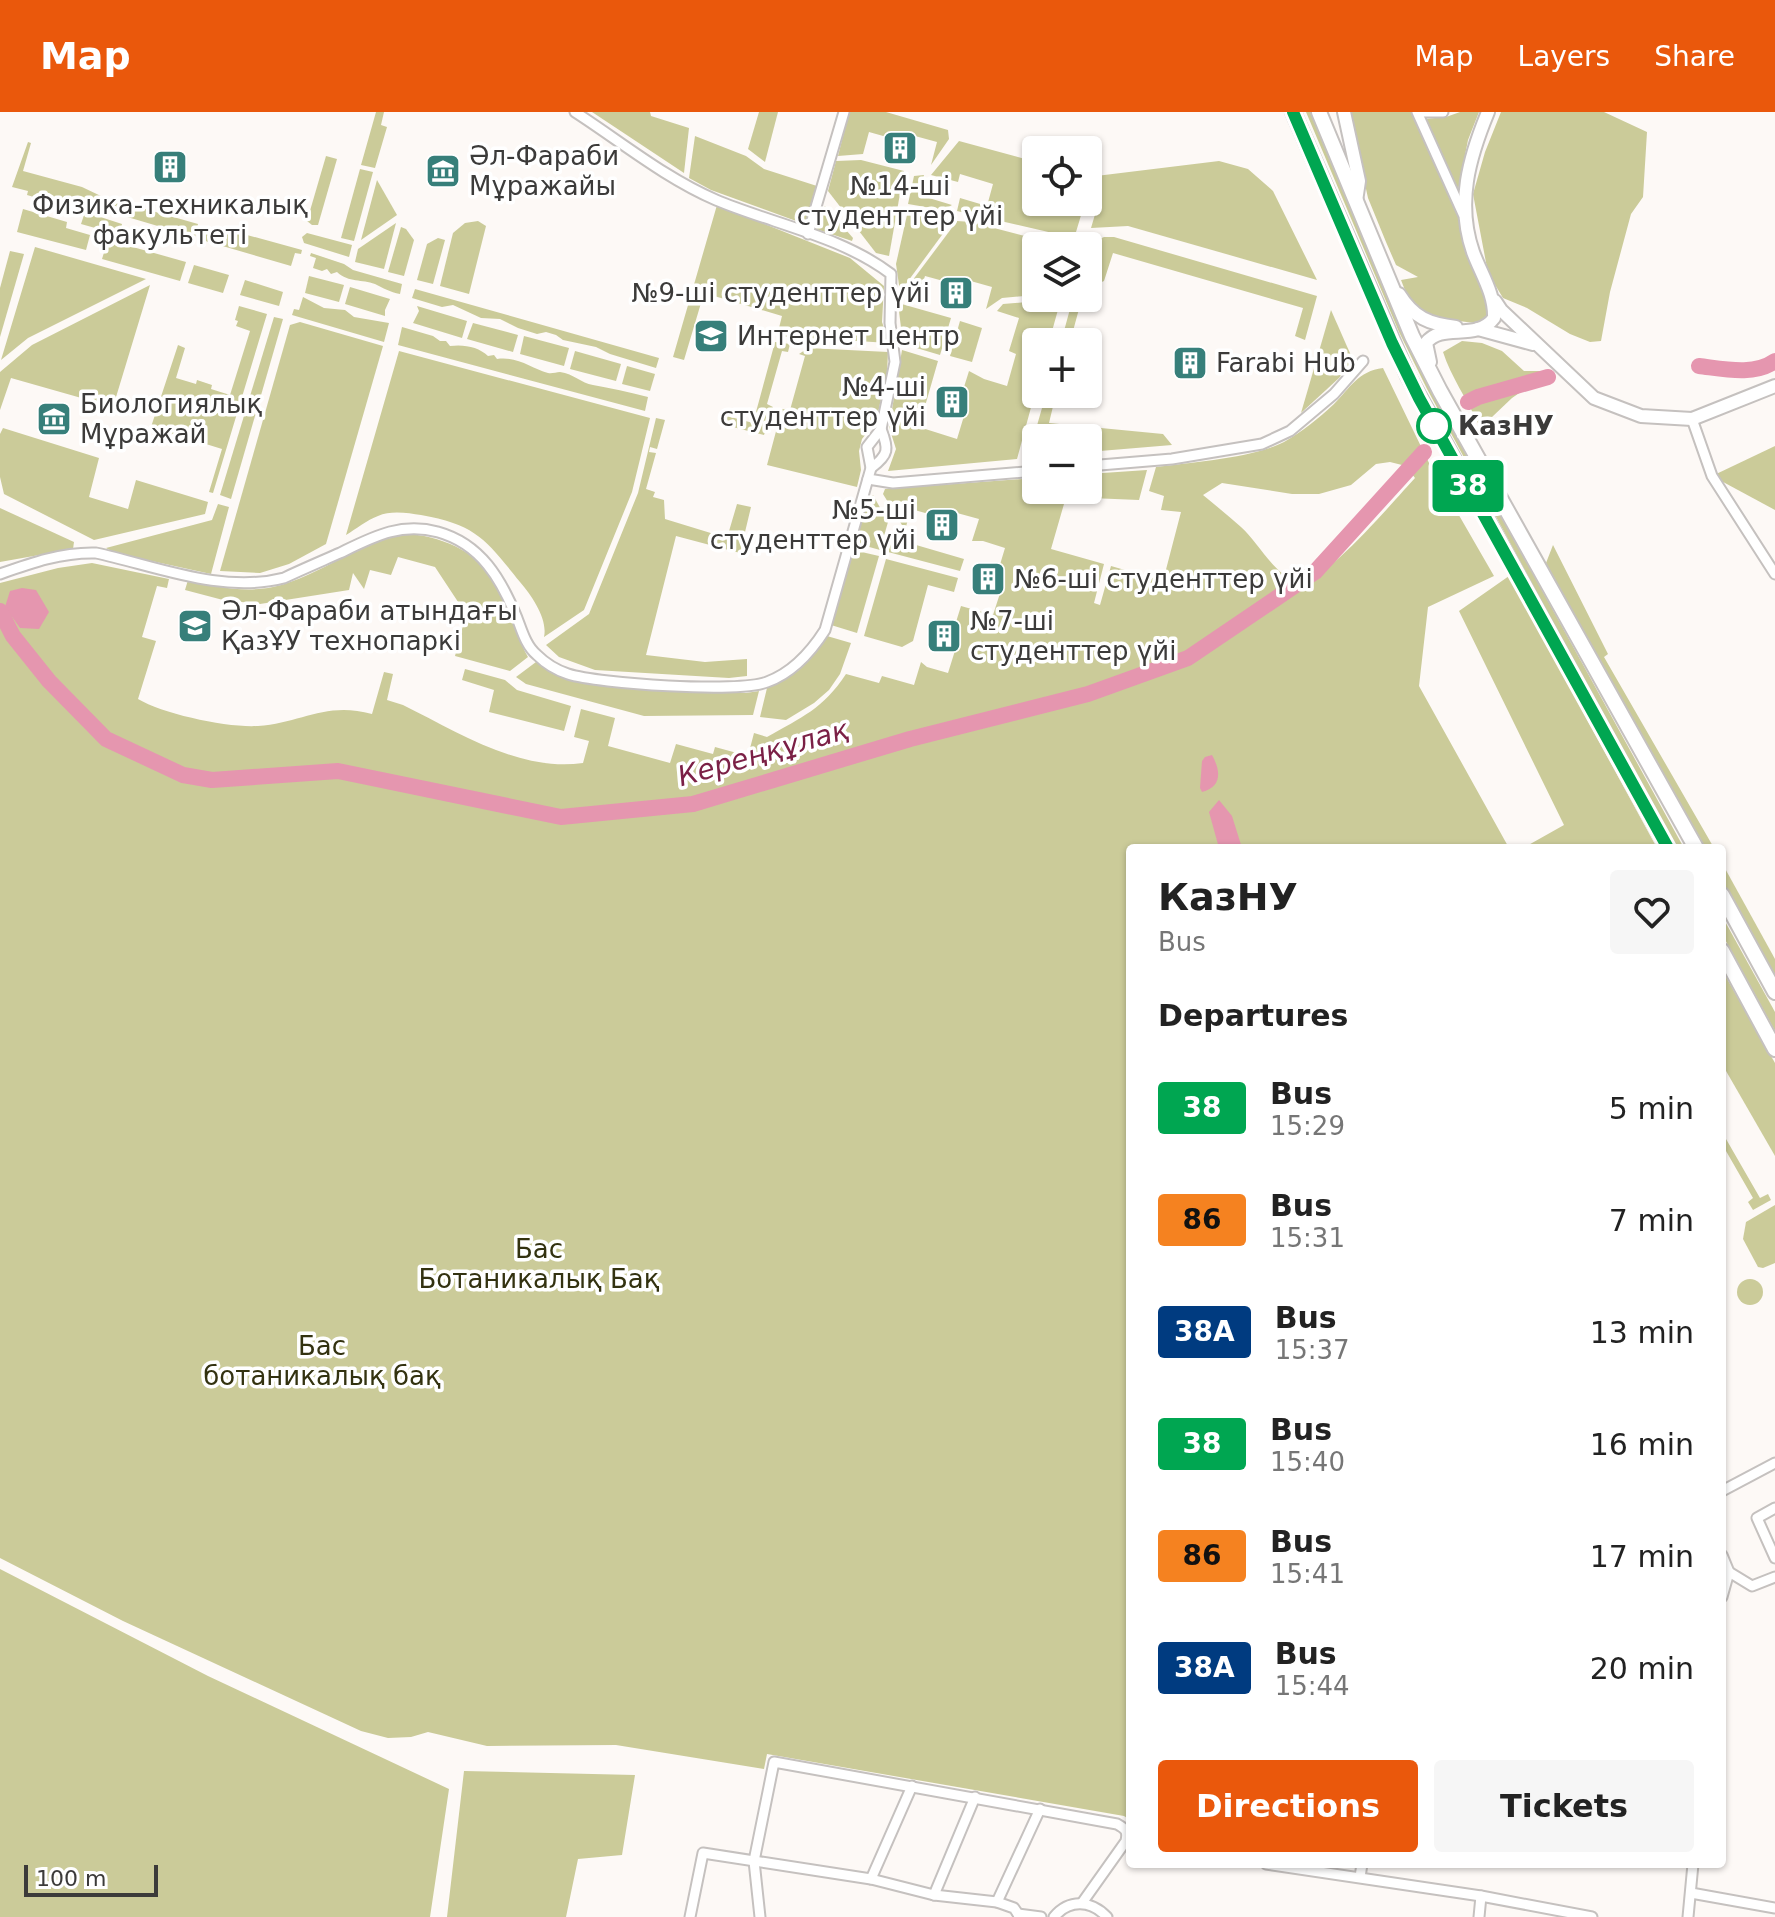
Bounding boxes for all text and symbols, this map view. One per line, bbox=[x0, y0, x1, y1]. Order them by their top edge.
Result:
text: Map bbox=[40, 34, 131, 78]
text: Map bbox=[1414, 40, 1474, 73]
text: Layers bbox=[1518, 40, 1610, 73]
text: Share bbox=[1654, 40, 1735, 73]
building icon: №14-ші студенттер үйі bbox=[881, 129, 919, 167]
map controls bbox=[1022, 136, 1102, 504]
button: locate bbox=[1022, 136, 1102, 216]
place label: Әл-Фараби Мұражайы bbox=[469, 141, 619, 201]
building icon: Физика-техникалық факультеті bbox=[151, 148, 189, 186]
museum icon: Әл-Фараби Мұражайы bbox=[424, 152, 462, 190]
place label: №14-ші студенттер үйі bbox=[797, 171, 1003, 231]
place label: Физика-техникалық факультеті bbox=[32, 190, 308, 250]
button: layers bbox=[1022, 232, 1102, 312]
building icon: №9-ші студенттер үйі bbox=[937, 274, 975, 312]
place label: №9-ші студенттер үйі bbox=[631, 278, 930, 308]
school or university icon: Интернет центр bbox=[692, 317, 730, 355]
place label: Интернет центр bbox=[737, 321, 960, 351]
button: + bbox=[1022, 328, 1102, 408]
building icon: Farabi Hub bbox=[1171, 344, 1209, 382]
place label: Farabi Hub bbox=[1216, 348, 1356, 378]
place label: №4-ші студенттер үйі bbox=[720, 372, 926, 432]
building icon: №4-ші студенттер үйі bbox=[933, 383, 971, 421]
place label: Биологиялық Мұражай bbox=[80, 389, 263, 449]
museum icon: Биологиялық Мұражай bbox=[35, 400, 73, 438]
marker: КазНУ bbox=[1417, 409, 1451, 443]
place label: КазНУ bbox=[1458, 411, 1554, 441]
button: − bbox=[1022, 424, 1102, 504]
line badge: 38 bbox=[1432, 460, 1504, 512]
text: 38 bbox=[1449, 469, 1487, 502]
place label: №5-ші студенттер үйі bbox=[710, 495, 916, 555]
building icon: №5-ші студенттер үйі bbox=[923, 506, 961, 544]
building icon: №6-ші студенттер үйі bbox=[969, 560, 1007, 598]
place label: №6-ші студенттер үйі bbox=[1014, 564, 1313, 594]
place label: Әл-Фараби атындағы ҚазҰУ технопаркі bbox=[221, 596, 518, 656]
place label: №7-ші студенттер үйі bbox=[970, 606, 1176, 666]
school or university icon: Әл-Фараби атындағы ҚазҰУ технопаркі bbox=[176, 607, 214, 645]
building icon: №7-ші студенттер үйі bbox=[925, 617, 963, 655]
water label: Кереңқұлақ bbox=[674, 713, 853, 793]
button: heart bbox=[1610, 870, 1694, 954]
text: КазНУ bbox=[1158, 875, 1298, 919]
text: Bus bbox=[1158, 927, 1206, 957]
text: Departures bbox=[1158, 998, 1348, 1033]
text: Bus bbox=[1270, 1076, 1332, 1111]
text: 38 bbox=[1183, 1091, 1221, 1124]
text: 5 min bbox=[1609, 1091, 1694, 1126]
text: 15:29 bbox=[1270, 1111, 1345, 1141]
text: Bus bbox=[1270, 1188, 1332, 1223]
text: 86 bbox=[1183, 1203, 1221, 1236]
text: 7 min bbox=[1609, 1203, 1694, 1238]
text: 15:31 bbox=[1270, 1223, 1345, 1253]
park label: Бас Ботаникалық Бақ bbox=[419, 1234, 660, 1294]
text: Bus bbox=[1275, 1300, 1337, 1335]
text: 38А bbox=[1174, 1315, 1235, 1348]
text: 13 min bbox=[1590, 1315, 1694, 1350]
park label: Бас ботаникалық бақ bbox=[203, 1331, 441, 1391]
text: 15:37 bbox=[1275, 1335, 1350, 1365]
text: Bus bbox=[1270, 1412, 1332, 1447]
text: 38 bbox=[1183, 1427, 1221, 1460]
text: 16 min bbox=[1590, 1427, 1694, 1462]
text: 15:40 bbox=[1270, 1447, 1345, 1477]
text: Bus bbox=[1270, 1524, 1332, 1559]
text: 86 bbox=[1183, 1539, 1221, 1572]
text: 17 min bbox=[1590, 1539, 1694, 1574]
text: 15:41 bbox=[1270, 1559, 1345, 1589]
text: Bus bbox=[1275, 1636, 1337, 1671]
text: 38А bbox=[1174, 1651, 1235, 1684]
text: 20 min bbox=[1590, 1651, 1694, 1686]
text: 15:44 bbox=[1275, 1671, 1350, 1701]
button: Directions bbox=[1158, 1760, 1418, 1852]
button: Tickets bbox=[1434, 1760, 1694, 1852]
scale bar bbox=[24, 1861, 158, 1897]
text: 100 m bbox=[36, 1866, 106, 1891]

